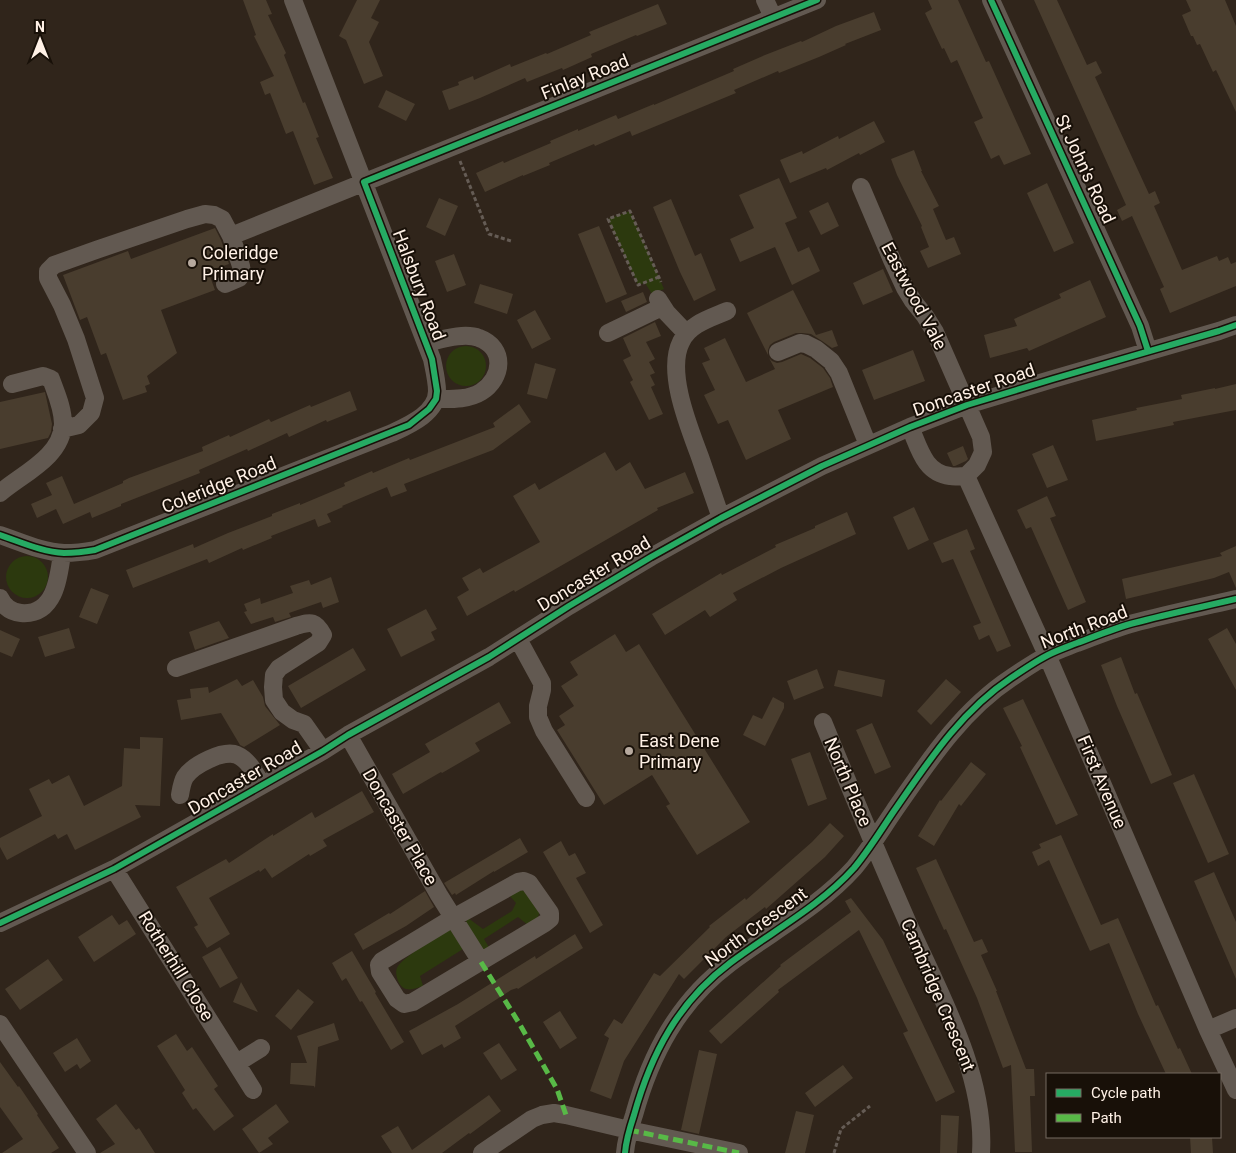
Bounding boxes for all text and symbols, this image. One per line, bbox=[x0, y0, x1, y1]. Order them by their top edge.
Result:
north arrow bbox=[15, 15, 65, 65]
text: N bbox=[35, 19, 45, 35]
street label: Finlay Road bbox=[538, 49, 632, 104]
street label: St John's Road bbox=[1051, 111, 1120, 227]
street label: Halsbury Road bbox=[389, 227, 450, 343]
street label: Eastwood Vale bbox=[877, 238, 952, 353]
place label: Coleridge Primary bbox=[202, 242, 278, 284]
marker: Coleridge Primary bbox=[186, 257, 198, 269]
street label: Doncaster Road bbox=[910, 359, 1038, 420]
street label: Coleridge Road bbox=[158, 452, 279, 517]
street label: Doncaster Road bbox=[534, 532, 654, 615]
street label: North Road bbox=[1037, 600, 1130, 653]
place label: East Dene Primary bbox=[639, 730, 720, 772]
street label: First Avenue bbox=[1073, 732, 1131, 831]
street label: North Place bbox=[820, 734, 877, 829]
street label: Doncaster Road bbox=[184, 737, 305, 819]
marker: East Dene Primary bbox=[623, 745, 635, 757]
street label: Doncaster Place bbox=[359, 765, 442, 889]
street label: North Crescent bbox=[701, 882, 811, 971]
street label: Rotherhill Close bbox=[134, 907, 219, 1025]
street label: Cambridge Crescent bbox=[897, 915, 980, 1074]
legend bbox=[1046, 1073, 1221, 1138]
text: Cycle path bbox=[1091, 1084, 1161, 1102]
text: Path bbox=[1091, 1109, 1122, 1127]

